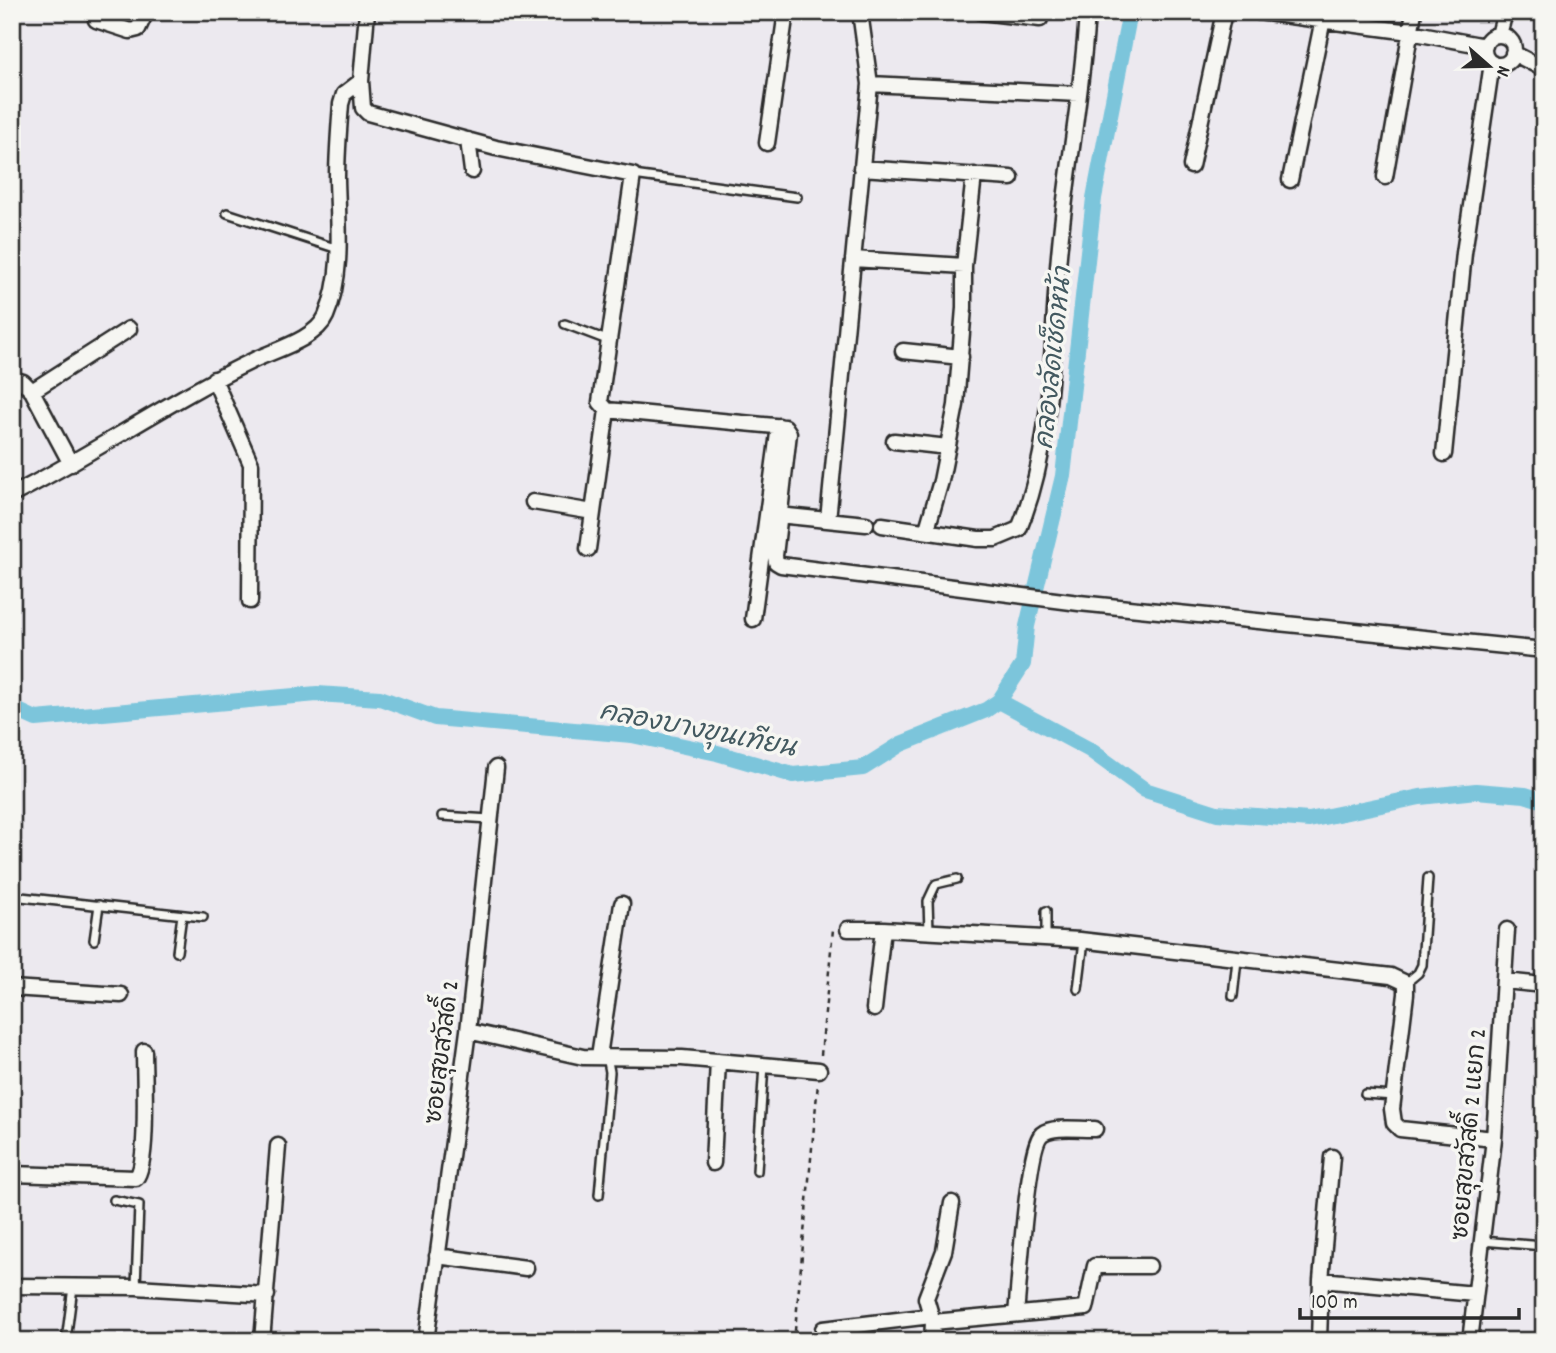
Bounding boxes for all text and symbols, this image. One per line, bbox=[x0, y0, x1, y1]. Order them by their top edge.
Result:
north arrow bbox=[1454, 32, 1524, 102]
text: N bbox=[1487, 62, 1516, 80]
water label: คลองลัดเช็ดหน้า bbox=[1026, 264, 1084, 451]
water label: คลองบางขุนเทียน bbox=[596, 693, 801, 769]
street label: ซอยสุขสวัสดิ์ 2 bbox=[410, 977, 470, 1126]
street label: ซอยสุขสวัสดิ์ 2 แยก 2 bbox=[1437, 1026, 1497, 1242]
scale bar bbox=[1300, 1276, 1519, 1320]
text: 100 m bbox=[1311, 1289, 1358, 1319]

